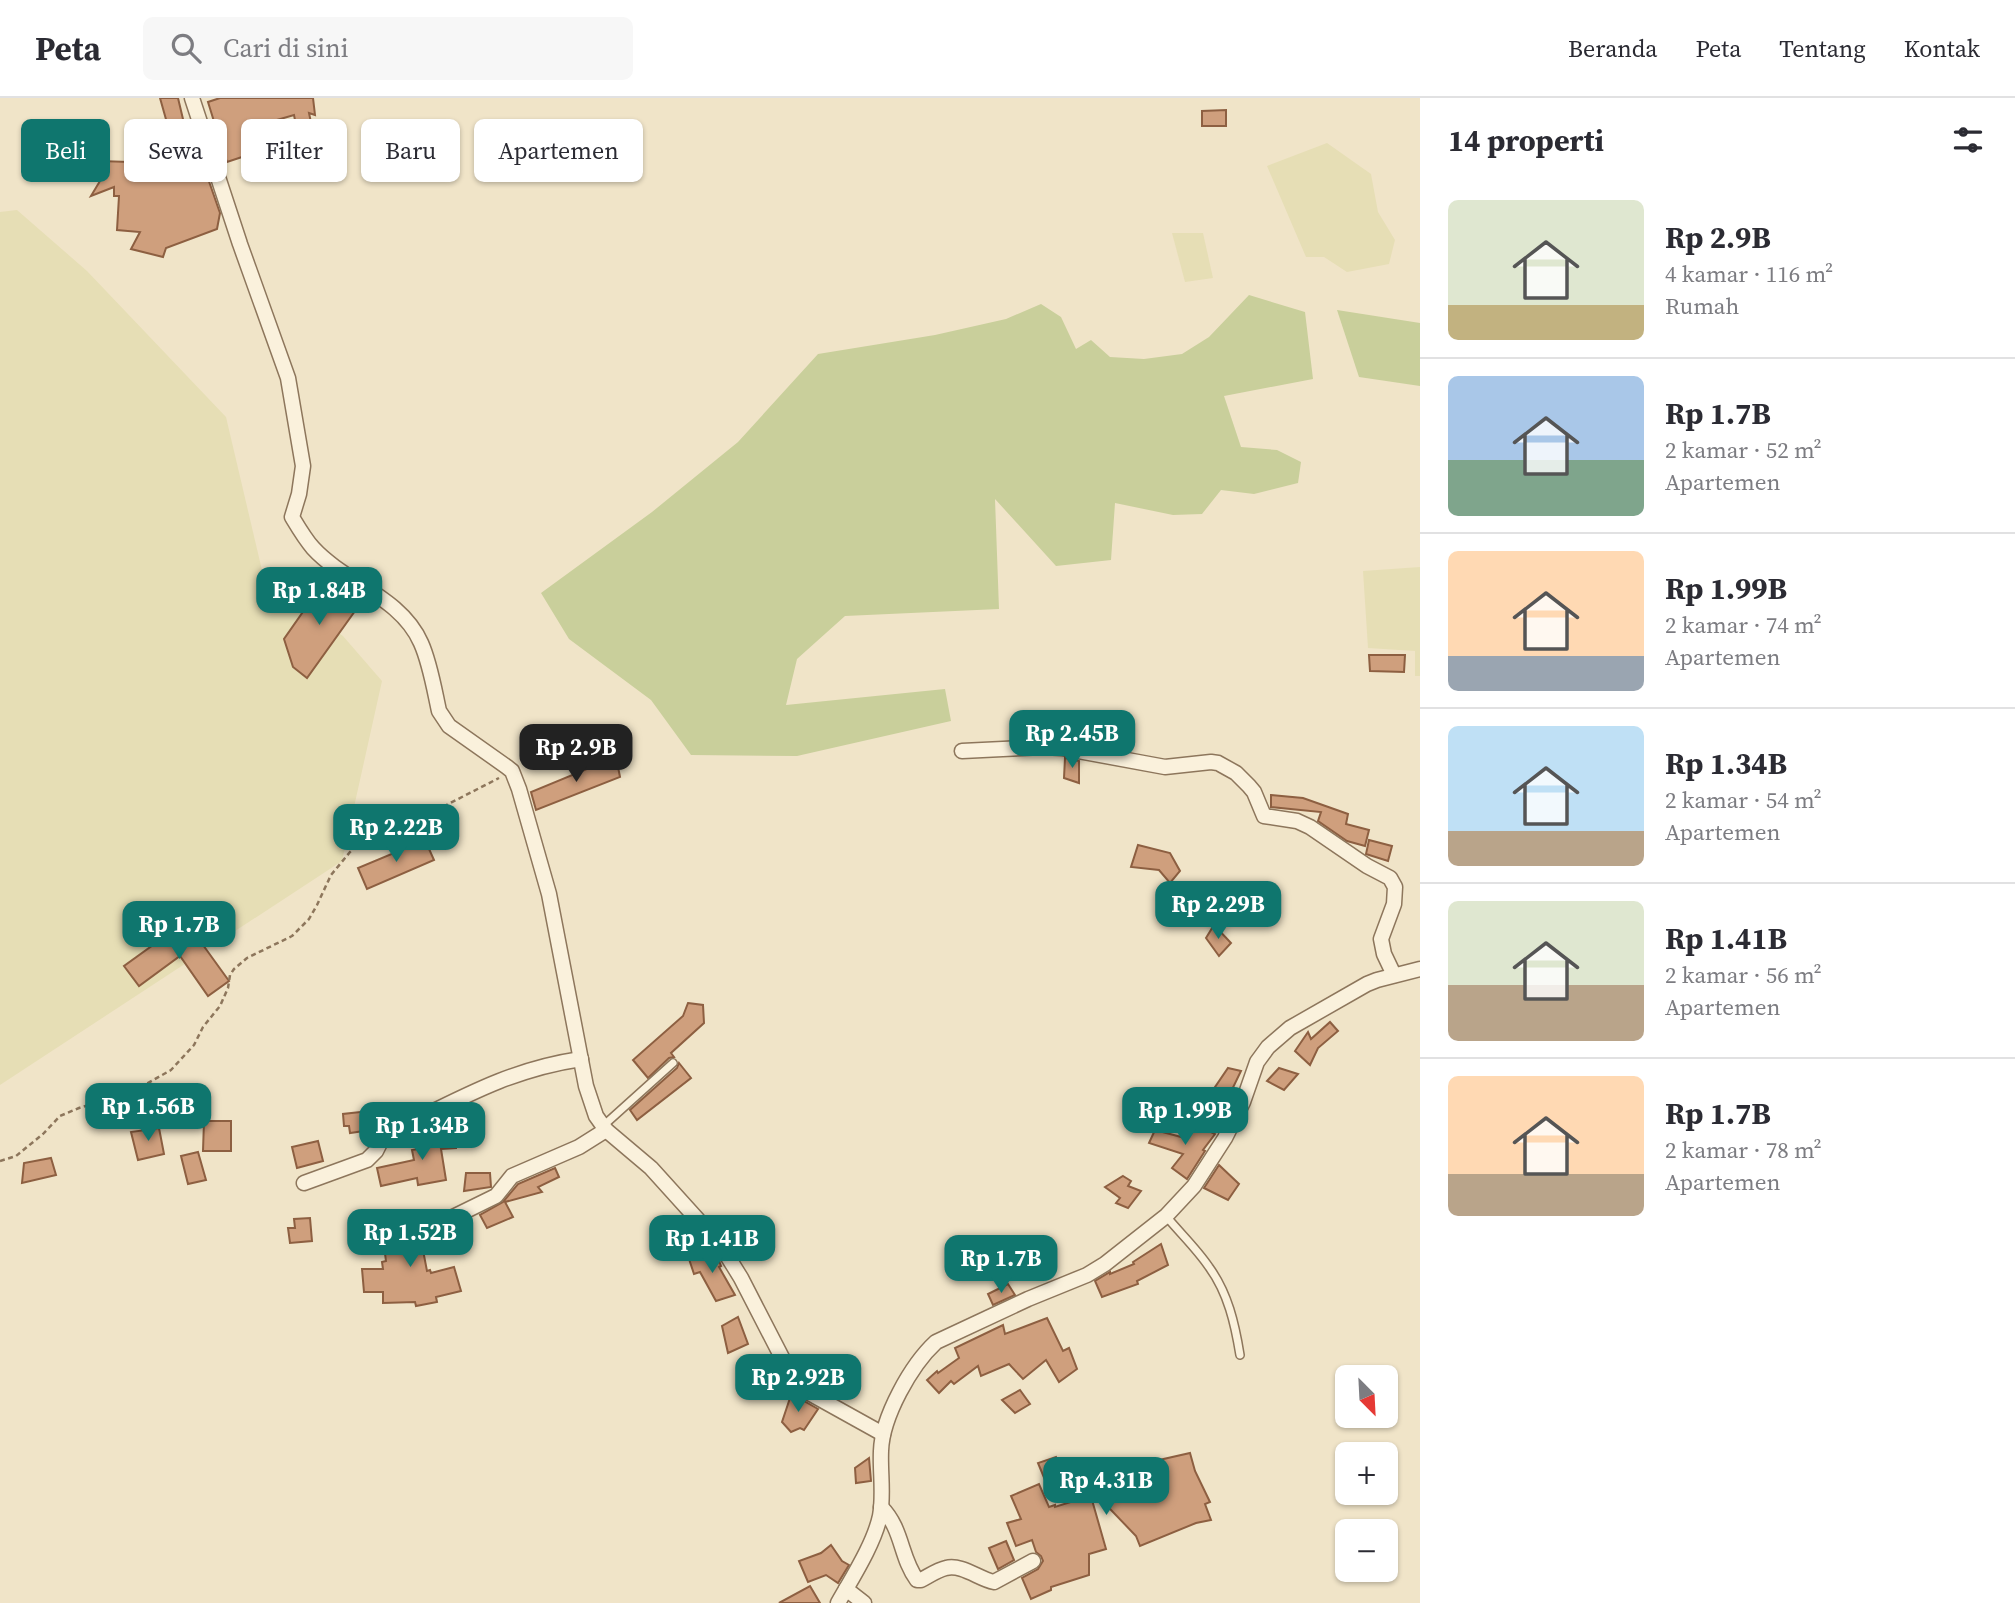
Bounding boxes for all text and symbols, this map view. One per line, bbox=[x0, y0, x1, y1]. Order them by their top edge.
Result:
search box bbox=[143, 17, 633, 80]
text: Peta bbox=[35, 26, 101, 71]
icon: search bbox=[167, 29, 205, 67]
text: Cari di sini bbox=[223, 30, 348, 66]
text: Beranda bbox=[1568, 32, 1657, 65]
text: Peta bbox=[1695, 32, 1741, 65]
text: Tentang bbox=[1779, 32, 1866, 65]
text: Kontak bbox=[1904, 32, 1980, 65]
chip: Beli bbox=[21, 119, 110, 182]
chip: Sewa bbox=[124, 119, 227, 182]
chip: Filter bbox=[241, 119, 347, 182]
chip: Baru bbox=[361, 119, 460, 182]
chip: Apartemen bbox=[474, 119, 643, 182]
text: 14 properti bbox=[1448, 120, 1604, 161]
icon: filters bbox=[1949, 121, 1987, 159]
text: Rp 2.9B bbox=[1665, 217, 1771, 258]
icon: home bbox=[1504, 228, 1588, 312]
text: 4 kamar · 116 m² bbox=[1665, 258, 1833, 290]
text: Rumah bbox=[1665, 290, 1739, 322]
text: Rp 1.7B bbox=[1665, 393, 1771, 434]
icon: home bbox=[1504, 404, 1588, 488]
text: 2 kamar · 52 m² bbox=[1665, 434, 1822, 466]
text: Apartemen bbox=[1665, 466, 1780, 498]
pin: Rp 1.84B bbox=[247, 568, 391, 627]
text: Rp 1.99B bbox=[1665, 568, 1787, 609]
text: Rp 1.84B bbox=[272, 574, 366, 606]
icon: home bbox=[1504, 579, 1588, 663]
text: 2 kamar · 74 m² bbox=[1665, 609, 1822, 641]
text: Apartemen bbox=[1665, 641, 1780, 673]
pin: Rp 2.45B bbox=[1000, 710, 1144, 770]
text: Rp 2.45B bbox=[1025, 717, 1119, 749]
pin: Rp 2.9B bbox=[511, 724, 641, 784]
text: Rp 2.9B bbox=[535, 731, 617, 763]
text: Rp 1.34B bbox=[1665, 743, 1787, 784]
icon: home bbox=[1504, 754, 1588, 838]
text: 2 kamar · 54 m² bbox=[1665, 784, 1822, 816]
pin: Rp 2.22B bbox=[324, 804, 468, 864]
text: Rp 2.22B bbox=[349, 811, 443, 843]
text: Apartemen bbox=[1665, 816, 1780, 848]
pin: Rp 2.29B bbox=[1146, 882, 1290, 941]
text: Rp 2.29B bbox=[1171, 888, 1265, 920]
pin: Rp 1.7B bbox=[114, 902, 244, 961]
text: Rp 1.7B bbox=[138, 908, 220, 940]
text: Rp 1.41B bbox=[1665, 918, 1787, 959]
icon: home bbox=[1504, 929, 1588, 1013]
text: 2 kamar · 56 m² bbox=[1665, 959, 1822, 991]
text: Apartemen bbox=[1665, 991, 1780, 1023]
pin: Rp 1.56B bbox=[76, 1084, 220, 1143]
pin: Rp 1.99B bbox=[1113, 1088, 1257, 1147]
text: Rp 1.56B bbox=[101, 1090, 195, 1122]
text: Rp 1.7B bbox=[1665, 1093, 1771, 1134]
text: Rp 1.99B bbox=[1138, 1094, 1232, 1126]
pin: Rp 1.34B bbox=[350, 1102, 494, 1162]
icon: home bbox=[1504, 1104, 1588, 1188]
text: Rp 1.34B bbox=[375, 1109, 469, 1141]
text: 2 kamar · 78 m² bbox=[1665, 1134, 1822, 1166]
text: Apartemen bbox=[1665, 1166, 1780, 1198]
pin: Rp 1.52B bbox=[338, 1210, 482, 1269]
text: Rp 1.52B bbox=[363, 1216, 457, 1248]
pin: Rp 1.41B bbox=[640, 1216, 784, 1275]
text: Rp 1.41B bbox=[665, 1222, 759, 1254]
pin: Rp 1.7B bbox=[936, 1236, 1066, 1295]
text: Rp 1.7B bbox=[960, 1242, 1042, 1274]
pin: Rp 2.92B bbox=[726, 1354, 870, 1414]
text: Rp 2.92B bbox=[751, 1361, 845, 1393]
north arrow bbox=[1335, 1365, 1398, 1428]
map controls bbox=[1335, 1365, 1398, 1582]
button: + bbox=[1335, 1442, 1398, 1505]
pin: Rp 4.31B bbox=[1034, 1458, 1178, 1517]
text: Rp 4.31B bbox=[1059, 1464, 1153, 1496]
button: − bbox=[1335, 1519, 1398, 1582]

